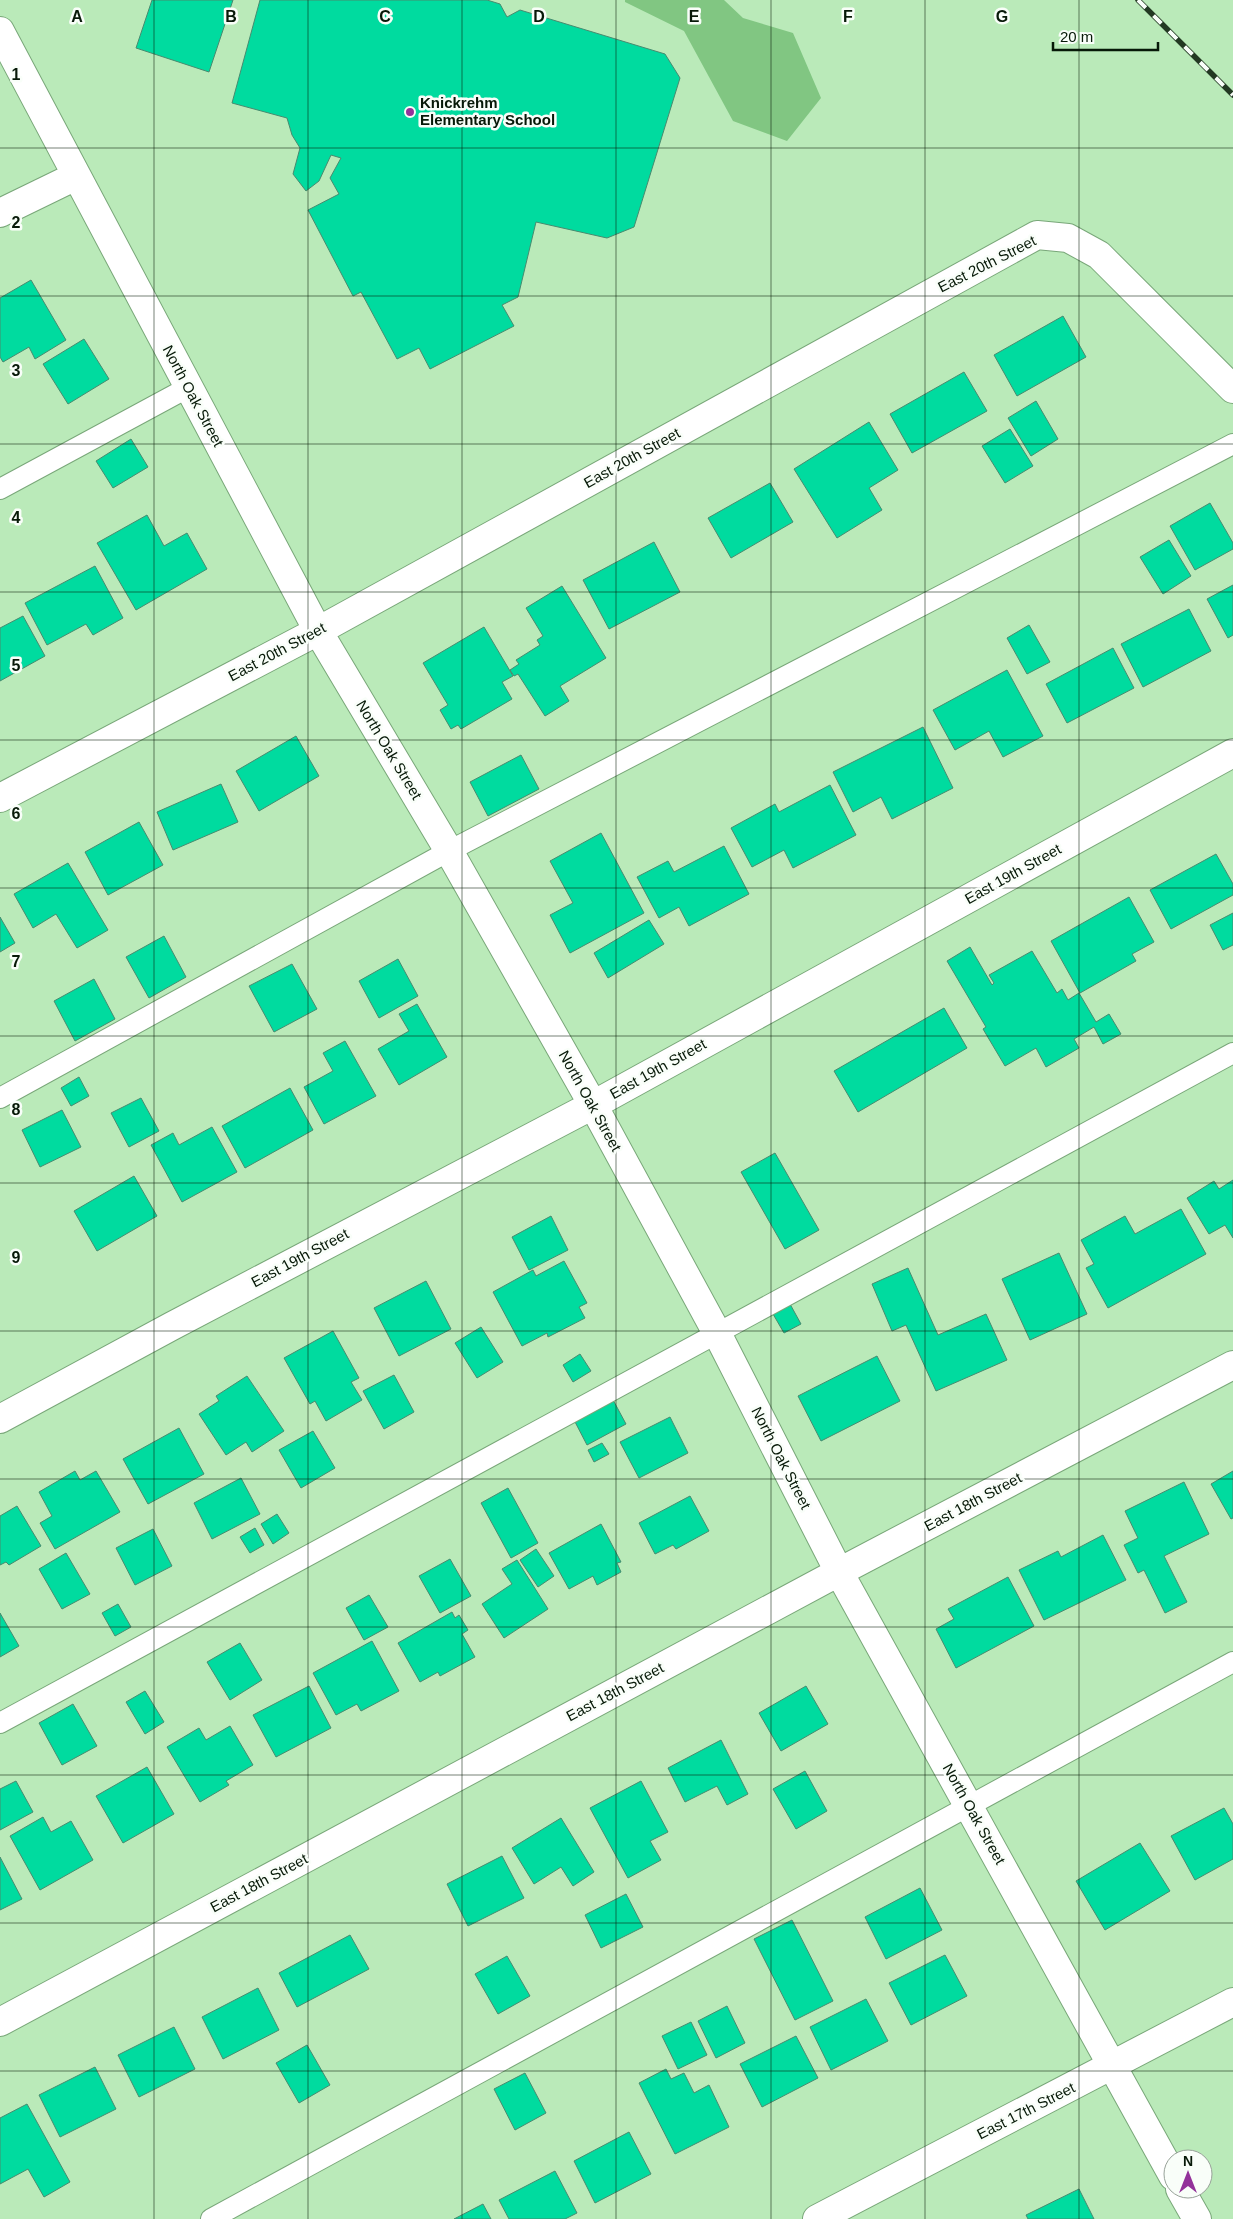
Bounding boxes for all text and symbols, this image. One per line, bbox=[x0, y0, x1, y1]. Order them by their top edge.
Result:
text: A bbox=[71, 8, 83, 25]
text: B bbox=[225, 8, 237, 25]
text: C bbox=[379, 8, 391, 25]
text: D bbox=[533, 8, 545, 25]
text: E bbox=[689, 8, 700, 25]
text: F bbox=[843, 8, 853, 25]
text: G bbox=[996, 8, 1008, 25]
scale bar bbox=[1053, 20, 1158, 52]
text: 20 m bbox=[1060, 28, 1093, 45]
text: 1 bbox=[12, 66, 21, 83]
place label: Knickrehm Elementary School bbox=[420, 94, 555, 128]
marker: Knickrehm Elementary School bbox=[404, 106, 416, 118]
text: 2 bbox=[12, 214, 21, 231]
street label: East 20th Street bbox=[935, 231, 1039, 296]
street label: North Oak Street bbox=[160, 342, 228, 450]
text: 3 bbox=[12, 362, 21, 379]
street label: East 20th Street bbox=[581, 424, 684, 491]
text: 4 bbox=[12, 509, 21, 526]
street label: East 20th Street bbox=[225, 618, 329, 684]
text: 5 bbox=[12, 657, 21, 674]
street label: North Oak Street bbox=[353, 697, 426, 803]
text: 6 bbox=[12, 805, 21, 822]
street label: East 19th Street bbox=[962, 840, 1065, 907]
text: 7 bbox=[12, 953, 21, 970]
street label: East 19th Street bbox=[607, 1035, 710, 1102]
street label: North Oak Street bbox=[556, 1047, 626, 1155]
text: 8 bbox=[12, 1101, 21, 1118]
street label: East 19th Street bbox=[248, 1224, 352, 1290]
text: 9 bbox=[12, 1249, 21, 1266]
street label: North Oak Street bbox=[748, 1404, 815, 1513]
street label: East 18th Street bbox=[921, 1468, 1025, 1534]
street label: East 18th Street bbox=[563, 1658, 667, 1724]
street label: North Oak Street bbox=[940, 1760, 1010, 1868]
street label: East 18th Street bbox=[207, 1849, 311, 1915]
street label: East 17th Street bbox=[974, 2078, 1078, 2143]
north arrow bbox=[1163, 2149, 1213, 2199]
text: N bbox=[1183, 2153, 1193, 2169]

